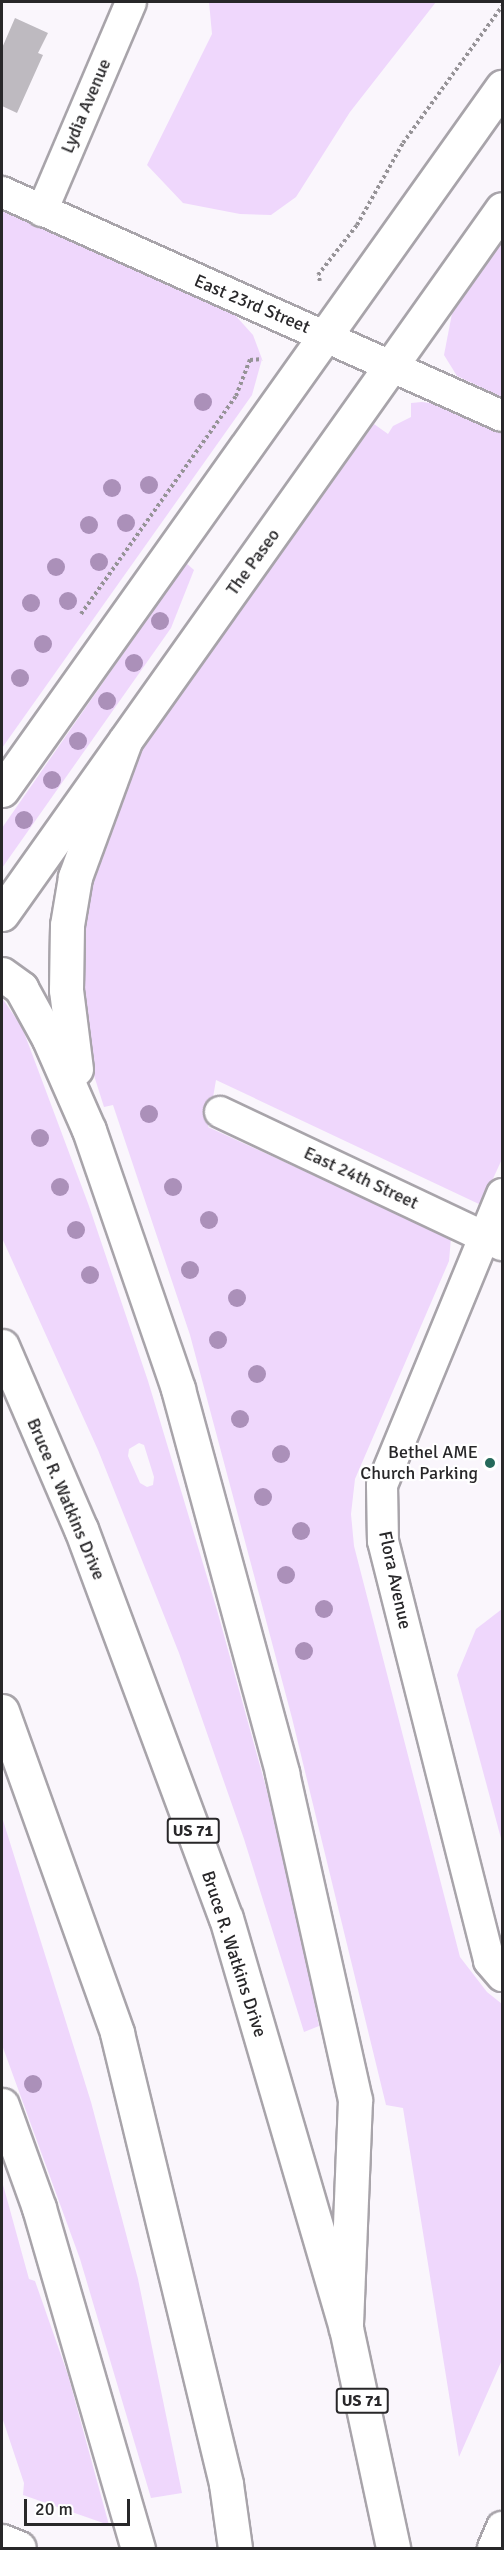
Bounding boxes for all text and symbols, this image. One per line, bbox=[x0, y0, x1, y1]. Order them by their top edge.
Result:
street label: Lydia Avenue bbox=[56, 55, 116, 157]
street label: East 23rd Street bbox=[191, 270, 313, 338]
street label: The Paseo bbox=[222, 525, 284, 599]
street label: East 24th Street bbox=[300, 1142, 422, 1214]
street label: Bruce R. Watkins Drive bbox=[22, 1415, 110, 1583]
place label: Bethel AME Church Parking bbox=[360, 1442, 478, 1484]
marker: Bethel AME Church Parking bbox=[483, 1456, 497, 1470]
street label: Flora Avenue bbox=[374, 1529, 416, 1631]
road number: US 71 bbox=[166, 1818, 220, 1844]
street label: Bruce R. Watkins Drive bbox=[197, 1868, 271, 2040]
road number: US 71 bbox=[335, 2388, 389, 2414]
scale bar bbox=[27, 2487, 134, 2525]
text: 20 m bbox=[35, 2498, 73, 2520]

